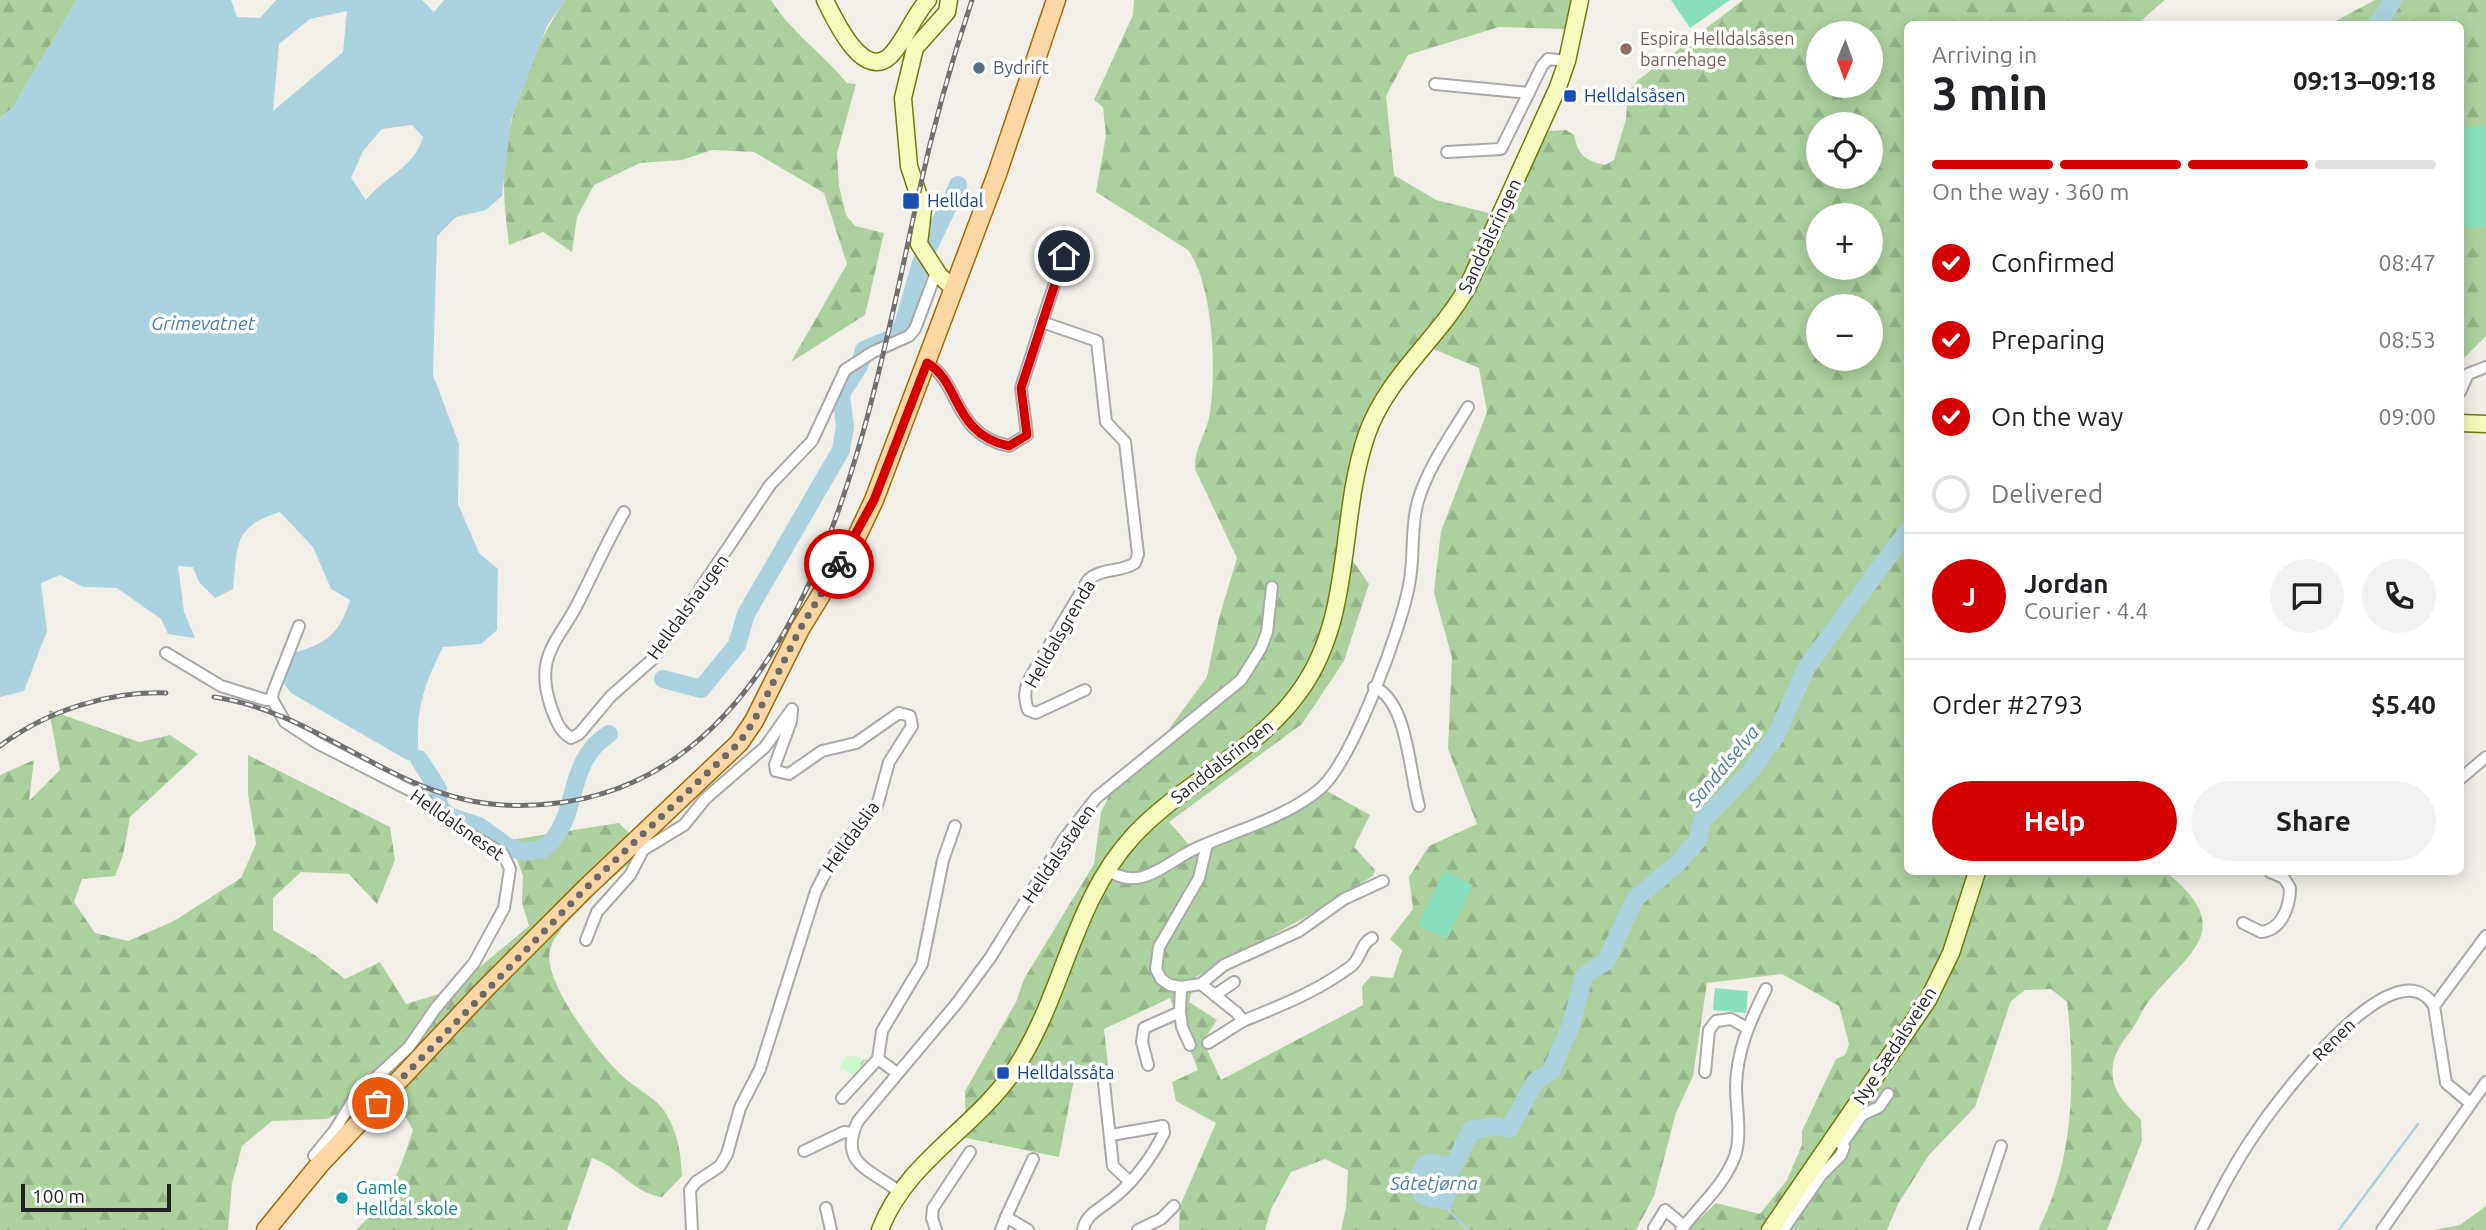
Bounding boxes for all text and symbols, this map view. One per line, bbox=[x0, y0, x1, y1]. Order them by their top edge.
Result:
north arrow bbox=[1806, 21, 1883, 98]
map controls bbox=[1806, 21, 1883, 371]
place label: Espira Helldalsåsen barnehage bbox=[1640, 28, 1795, 69]
marker: Espira Helldalsåsen barnehage bbox=[1618, 41, 1634, 57]
text: Arriving in bbox=[1932, 42, 2037, 67]
place label: Bydrift bbox=[993, 57, 1049, 77]
marker: Bydrift bbox=[971, 60, 987, 76]
text: 09:13–09:18 bbox=[2293, 66, 2436, 95]
text: 3 min bbox=[1932, 67, 2048, 119]
place label: Helldalsåsen bbox=[1584, 85, 1686, 105]
marker: Helldalsåsen bbox=[1562, 88, 1578, 104]
button: locate bbox=[1806, 112, 1883, 189]
street label: Sanddalsringen bbox=[1454, 175, 1524, 296]
text: On the way · 360 m bbox=[1932, 179, 2129, 204]
place label: Helldal bbox=[927, 190, 984, 210]
marker: Helldal bbox=[901, 191, 921, 211]
button: + bbox=[1806, 203, 1883, 280]
pin bbox=[1034, 226, 1094, 286]
icon: home bbox=[1045, 237, 1083, 275]
icon: check bbox=[1932, 244, 1970, 282]
text: Confirmed bbox=[1991, 248, 2115, 277]
text: 08:47 bbox=[2378, 250, 2436, 275]
button: − bbox=[1806, 294, 1883, 371]
water label: Grimevatnet bbox=[151, 312, 256, 334]
icon: check bbox=[1932, 321, 1970, 359]
text: Preparing bbox=[1991, 325, 2105, 354]
text: 08:53 bbox=[2378, 327, 2436, 352]
icon: check bbox=[1932, 398, 1970, 436]
text: On the way bbox=[1991, 402, 2123, 431]
text: 09:00 bbox=[2378, 404, 2436, 429]
text: Delivered bbox=[1991, 479, 2103, 508]
courier bbox=[804, 529, 874, 599]
icon: bike bbox=[820, 545, 858, 583]
street label: Helldalshaugen bbox=[642, 550, 732, 663]
button: chat bbox=[2270, 559, 2344, 633]
button: phone bbox=[2362, 559, 2436, 633]
text: Jordan bbox=[2024, 569, 2109, 598]
street label: Helldalsgrenda bbox=[1020, 576, 1098, 691]
text: J bbox=[1962, 582, 1976, 611]
text: Courier · 4.4 bbox=[2024, 598, 2148, 623]
text: Order #2793 bbox=[1932, 690, 2083, 719]
text: $5.40 bbox=[2371, 690, 2436, 719]
street label: Sanddalsringen bbox=[1166, 715, 1276, 807]
water label: Sandalselva bbox=[1682, 721, 1763, 812]
button: Help bbox=[1932, 781, 2177, 861]
button: Share bbox=[2191, 781, 2436, 861]
street label: Helldalsneset bbox=[407, 785, 508, 864]
street label: Helldalslia bbox=[818, 797, 883, 876]
street label: Helldalsstølen bbox=[1018, 800, 1098, 907]
street label: Nye Sædalsveien bbox=[1849, 983, 1940, 1108]
street label: Renen bbox=[2308, 1014, 2359, 1065]
place label: Helldalssåta bbox=[1017, 1062, 1115, 1082]
marker: Helldalssåta bbox=[995, 1065, 1011, 1081]
pin bbox=[348, 1073, 408, 1133]
icon: bag bbox=[359, 1084, 397, 1122]
water label: Såtetjørna bbox=[1389, 1172, 1478, 1194]
place label: Gamle Helldal skole bbox=[356, 1177, 458, 1218]
scale bar bbox=[21, 1181, 172, 1213]
text: 100 m bbox=[32, 1185, 85, 1207]
marker: Gamle Helldal skole bbox=[334, 1190, 350, 1206]

